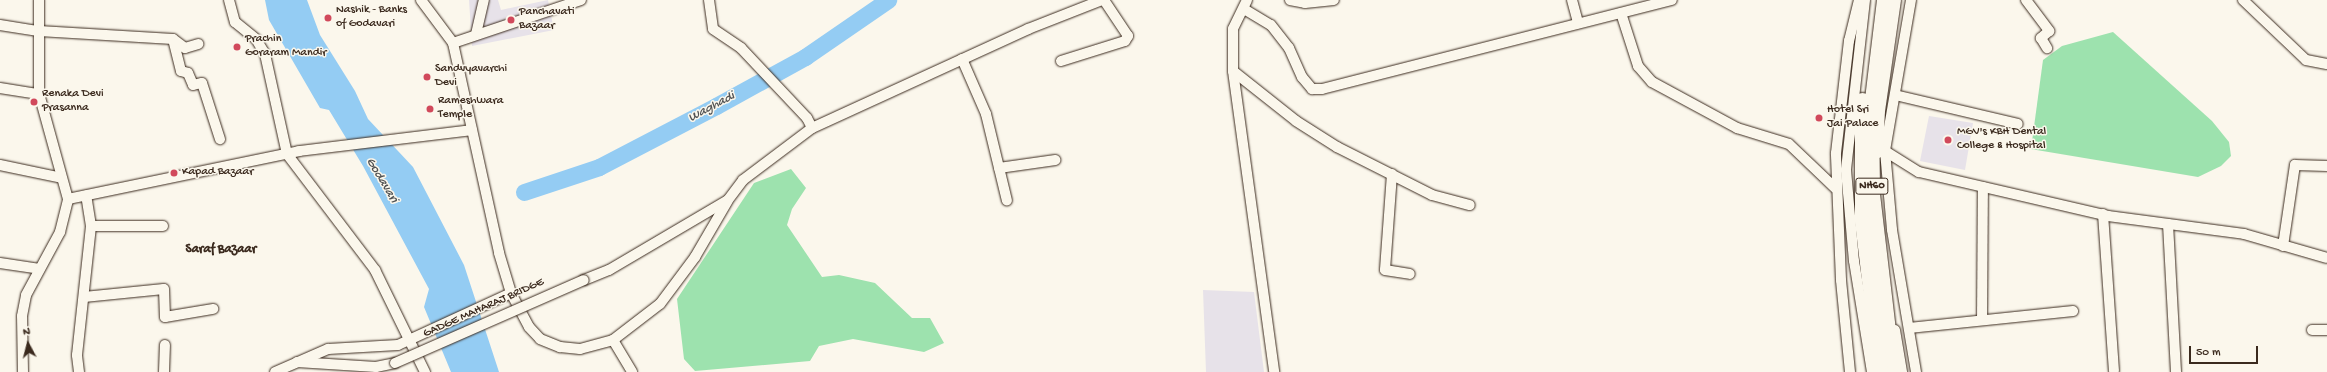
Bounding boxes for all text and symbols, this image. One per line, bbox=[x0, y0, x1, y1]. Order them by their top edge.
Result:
place label: Nashik - Banks of Godavari bbox=[336, 4, 407, 32]
place label: Panchavati Bazaar bbox=[519, 6, 575, 34]
marker: Nashik - Banks of Godavari bbox=[323, 13, 333, 23]
marker: Panchavati Bazaar bbox=[506, 15, 516, 25]
place label: Prachin Goraram Mandir bbox=[245, 33, 327, 61]
marker: Prachin Goraram Mandir bbox=[232, 42, 242, 52]
place label: Sandvyavarchi Devi bbox=[435, 63, 507, 91]
marker: Sandvyavarchi Devi bbox=[422, 72, 432, 82]
place label: Renaka Devi Prasanna bbox=[42, 88, 104, 116]
water label: Waghadi bbox=[686, 89, 738, 127]
place label: Rameshwara Temple bbox=[438, 95, 503, 123]
marker: Renaka Devi Prasanna bbox=[29, 97, 39, 107]
marker: Rameshwara Temple bbox=[425, 104, 435, 114]
place label: Hotel Sri Jai Palace bbox=[1827, 104, 1878, 132]
marker: Hotel Sri Jai Palace bbox=[1814, 113, 1824, 123]
place label: MGV's KBH Dental College & Hospital bbox=[1957, 126, 2046, 154]
marker: MGV's KBH Dental College & Hospital bbox=[1942, 134, 1954, 146]
water label: Godavari bbox=[361, 155, 401, 207]
place label: Kapad Bazaar bbox=[182, 166, 253, 180]
marker: Kapad Bazaar bbox=[169, 168, 179, 178]
road number: NH60 bbox=[1855, 177, 1889, 195]
district label: Saraf Bazaar bbox=[186, 242, 256, 258]
street label: GADGE MAHARAJ BRIDGE bbox=[421, 276, 547, 342]
north arrow bbox=[8, 324, 48, 364]
text: N bbox=[22, 326, 31, 338]
scale bar bbox=[2191, 338, 2260, 364]
text: 50 m bbox=[2196, 346, 2221, 360]

